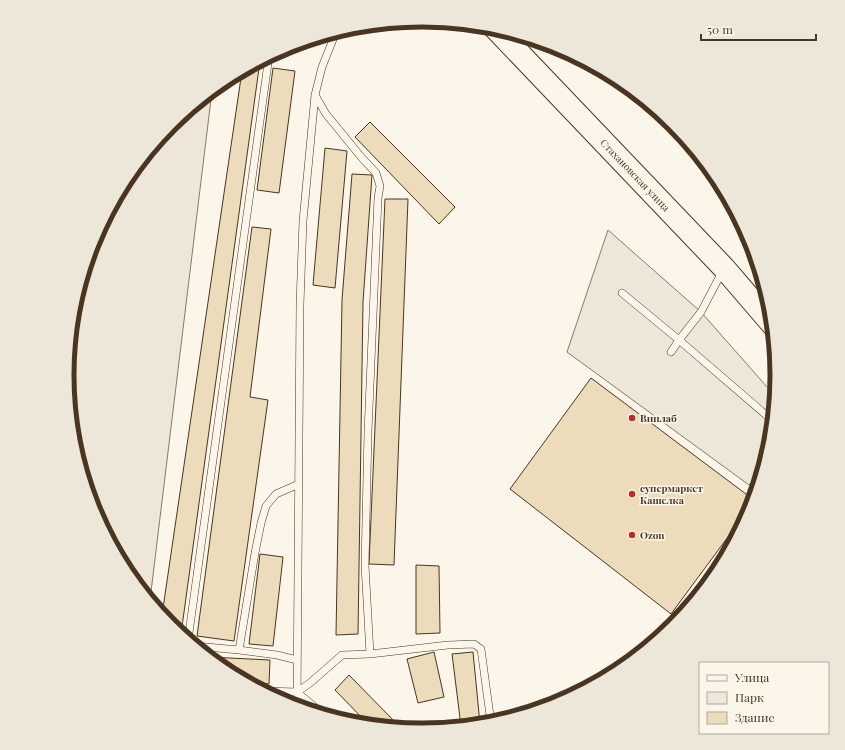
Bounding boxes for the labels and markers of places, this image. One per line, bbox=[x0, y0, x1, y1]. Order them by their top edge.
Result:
place label: Винлаб bbox=[640, 411, 677, 425]
marker: Винлаб bbox=[627, 413, 637, 423]
place label: супермаркет Кашелка bbox=[640, 481, 703, 507]
marker: супермаркет Кашелка bbox=[627, 489, 637, 499]
place label: Ozon bbox=[640, 528, 665, 542]
marker: Ozon bbox=[627, 530, 637, 540]

